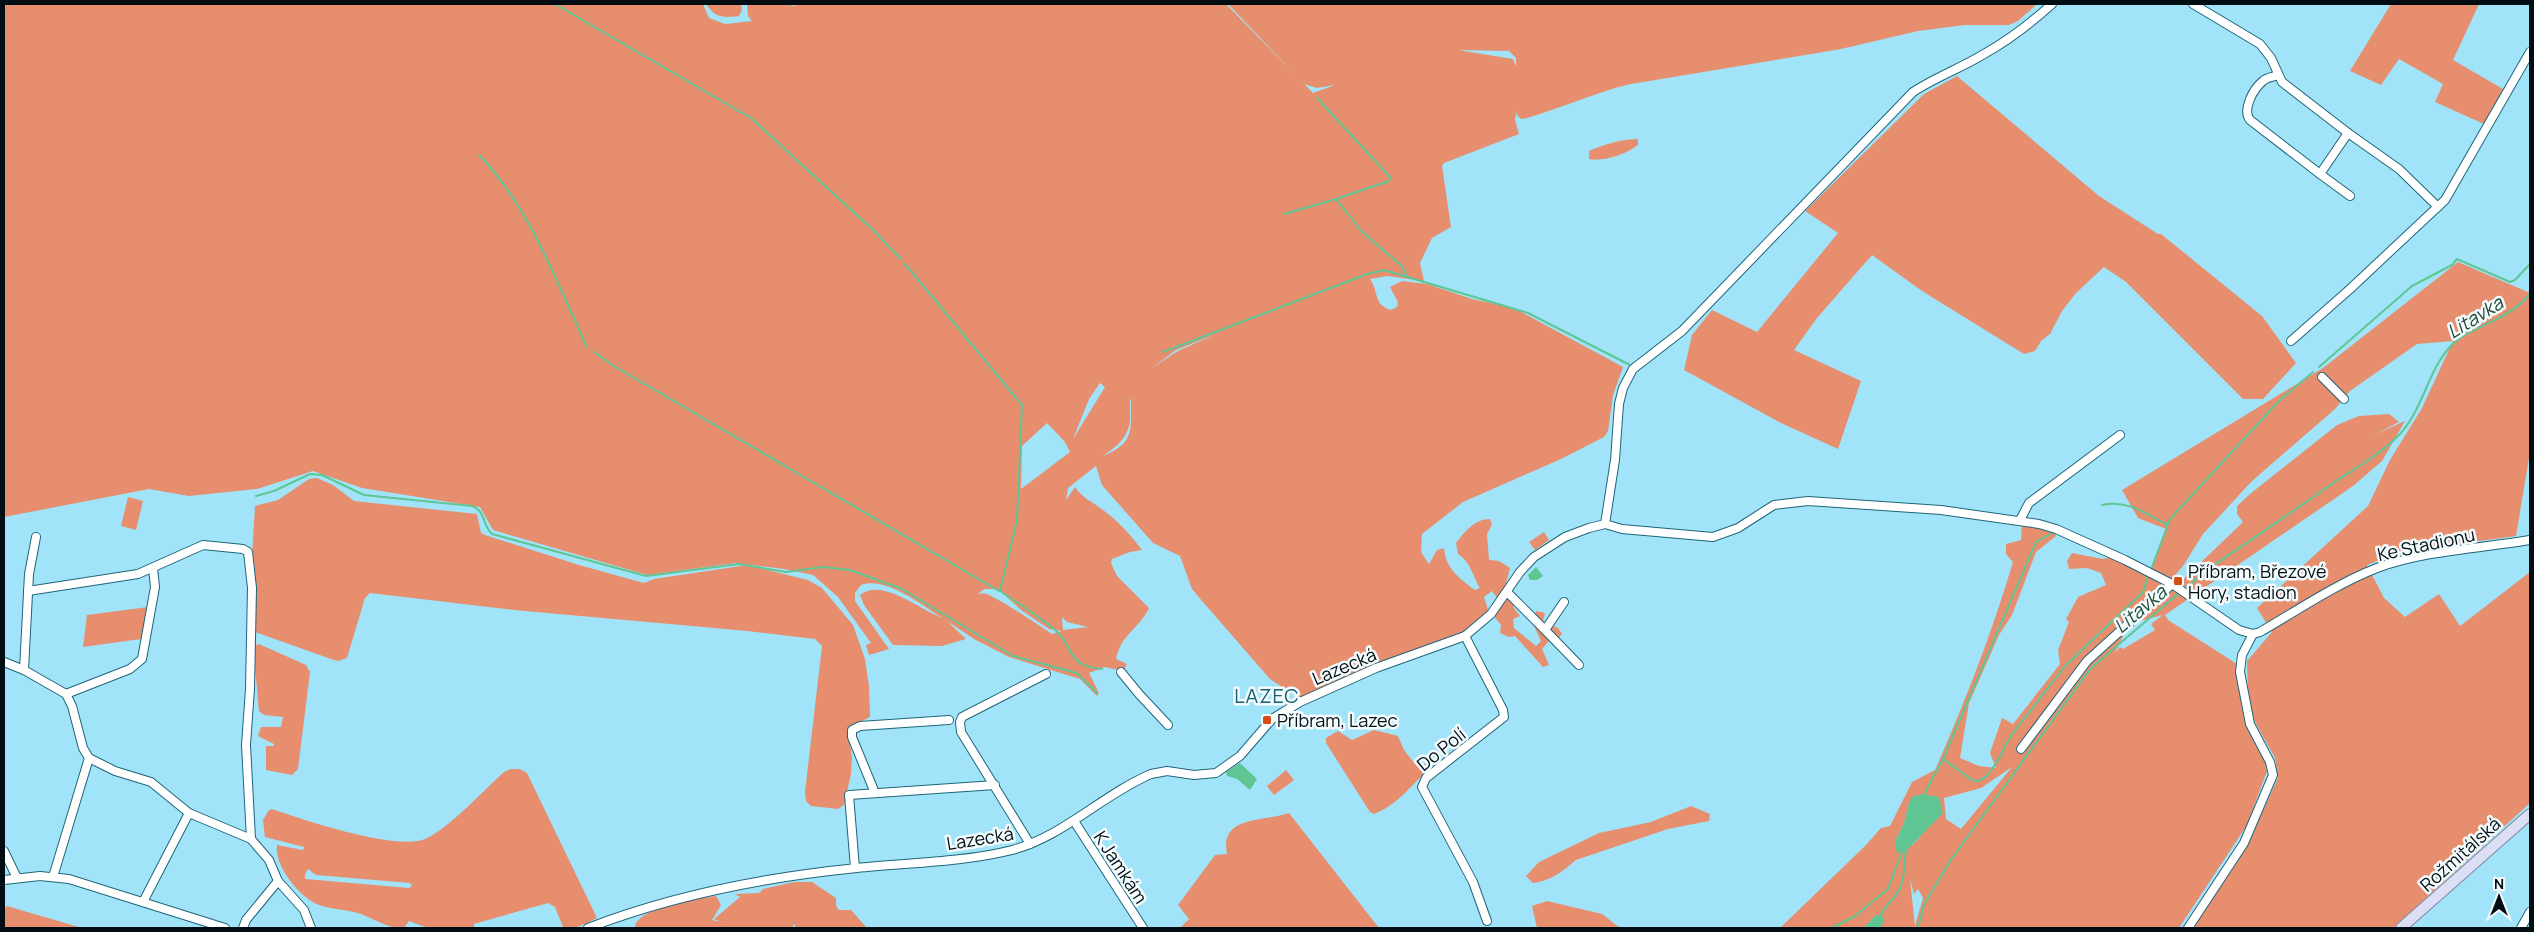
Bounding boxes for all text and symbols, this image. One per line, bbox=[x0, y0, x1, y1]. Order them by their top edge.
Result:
water label: Litavka bbox=[2442, 289, 2509, 344]
street label: Ke Stadionu bbox=[2375, 522, 2477, 566]
place label: Příbram, Březové Hory, stadion bbox=[2188, 559, 2327, 604]
marker: Příbram, Březové Hory, stadion bbox=[2172, 575, 2184, 587]
water label: Litavka bbox=[2108, 578, 2173, 639]
street label: Lazecká bbox=[1308, 642, 1380, 690]
district label: LAZEC bbox=[1234, 682, 1300, 709]
place label: Příbram, Lazec bbox=[1277, 708, 1398, 732]
marker: Příbram, Lazec bbox=[1261, 714, 1273, 726]
street label: Do Polí bbox=[1412, 722, 1470, 776]
street label: Rožmitálská bbox=[2415, 811, 2505, 897]
street label: Lazecká bbox=[945, 821, 1015, 855]
street label: K Jamkám bbox=[1089, 826, 1153, 908]
north arrow bbox=[2474, 872, 2524, 922]
text: N bbox=[2494, 874, 2504, 893]

